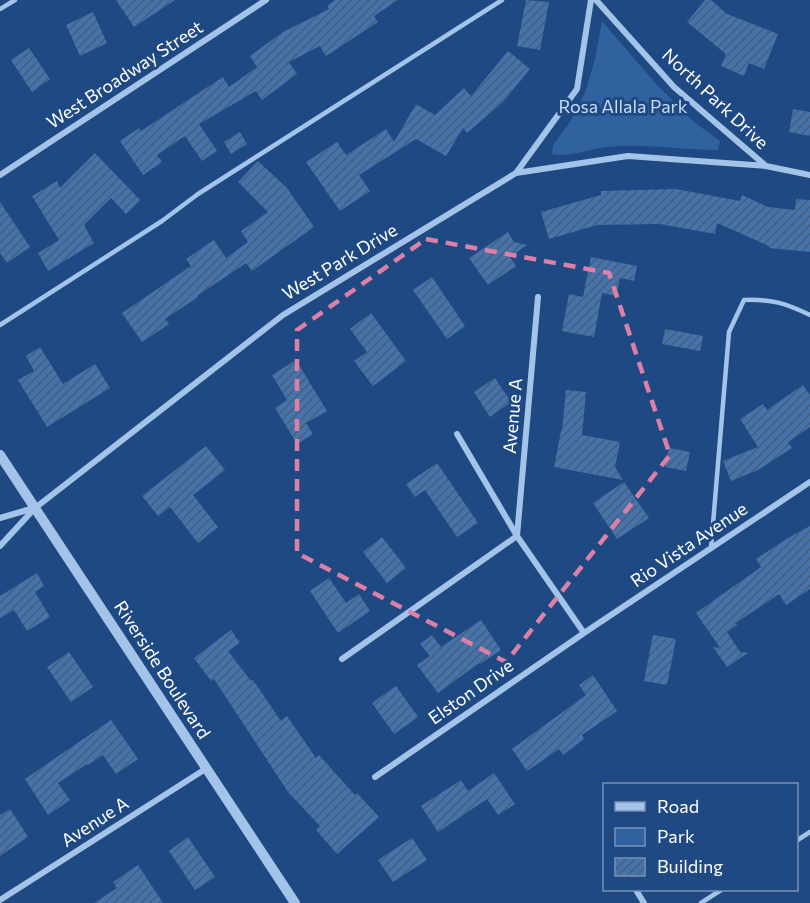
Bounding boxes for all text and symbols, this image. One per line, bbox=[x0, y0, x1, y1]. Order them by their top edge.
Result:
street label: West Broadway Street bbox=[42, 15, 207, 133]
street label: North Park Drive bbox=[658, 43, 773, 153]
park label: Rosa Allala Park bbox=[558, 95, 688, 117]
street label: West Park Drive bbox=[278, 218, 401, 304]
street label: Avenue A bbox=[498, 377, 526, 455]
street label: Rio Vista Avenue bbox=[626, 497, 751, 591]
street label: Riverside Boulevard bbox=[110, 596, 216, 743]
street label: Elston Drive bbox=[424, 654, 517, 728]
legend bbox=[603, 783, 798, 891]
street label: Avenue A bbox=[57, 791, 132, 851]
text: Road bbox=[657, 795, 699, 817]
text: Park bbox=[657, 825, 695, 847]
text: Building bbox=[657, 855, 723, 877]

